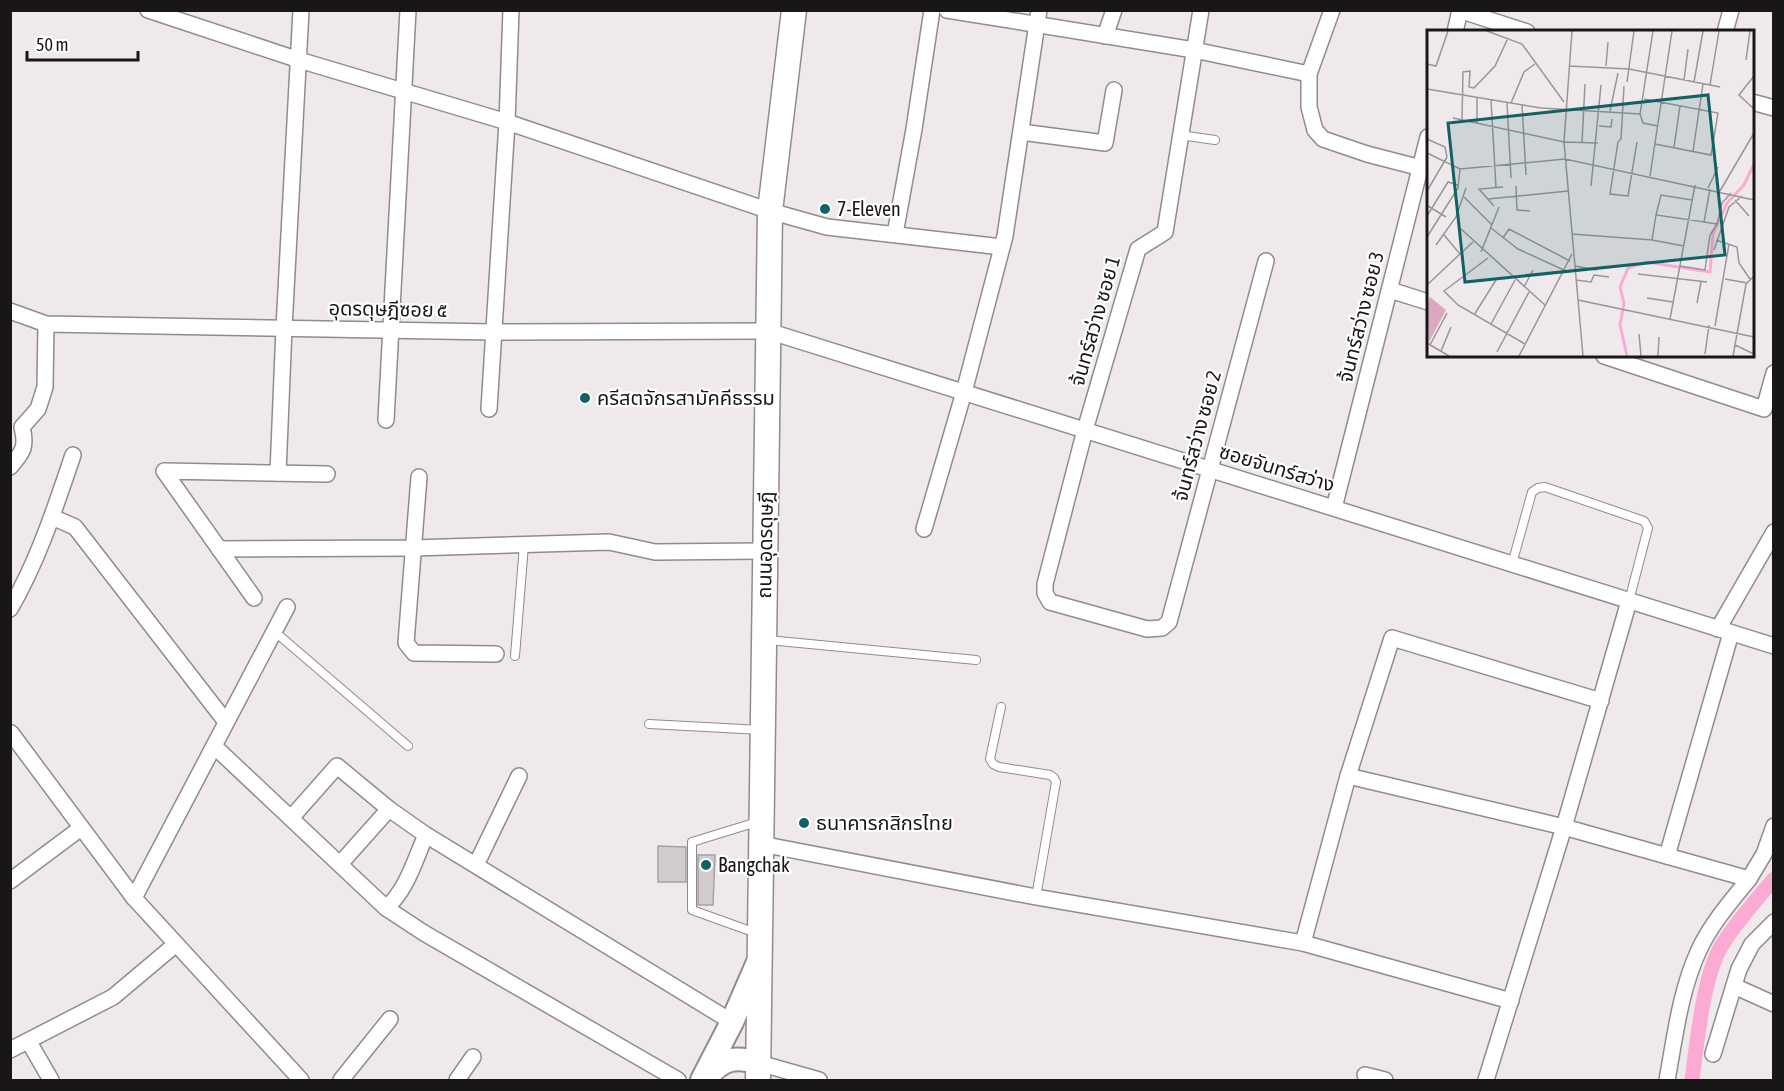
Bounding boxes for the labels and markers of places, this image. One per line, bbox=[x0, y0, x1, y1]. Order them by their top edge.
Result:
place label: 7-Eleven bbox=[837, 197, 901, 220]
marker: 7-Eleven bbox=[818, 202, 832, 216]
place label: ครีสตจักรสามัคคีธรรม bbox=[597, 386, 775, 409]
marker: ครีสตจักรสามัคคีธรรม bbox=[578, 391, 592, 405]
place label: ธนาคารกสิกรไทย bbox=[816, 811, 953, 834]
marker: ธนาคารกสิกรไทย bbox=[797, 816, 811, 830]
place label: Bangchak bbox=[718, 853, 790, 876]
marker: Bangchak bbox=[699, 858, 713, 872]

